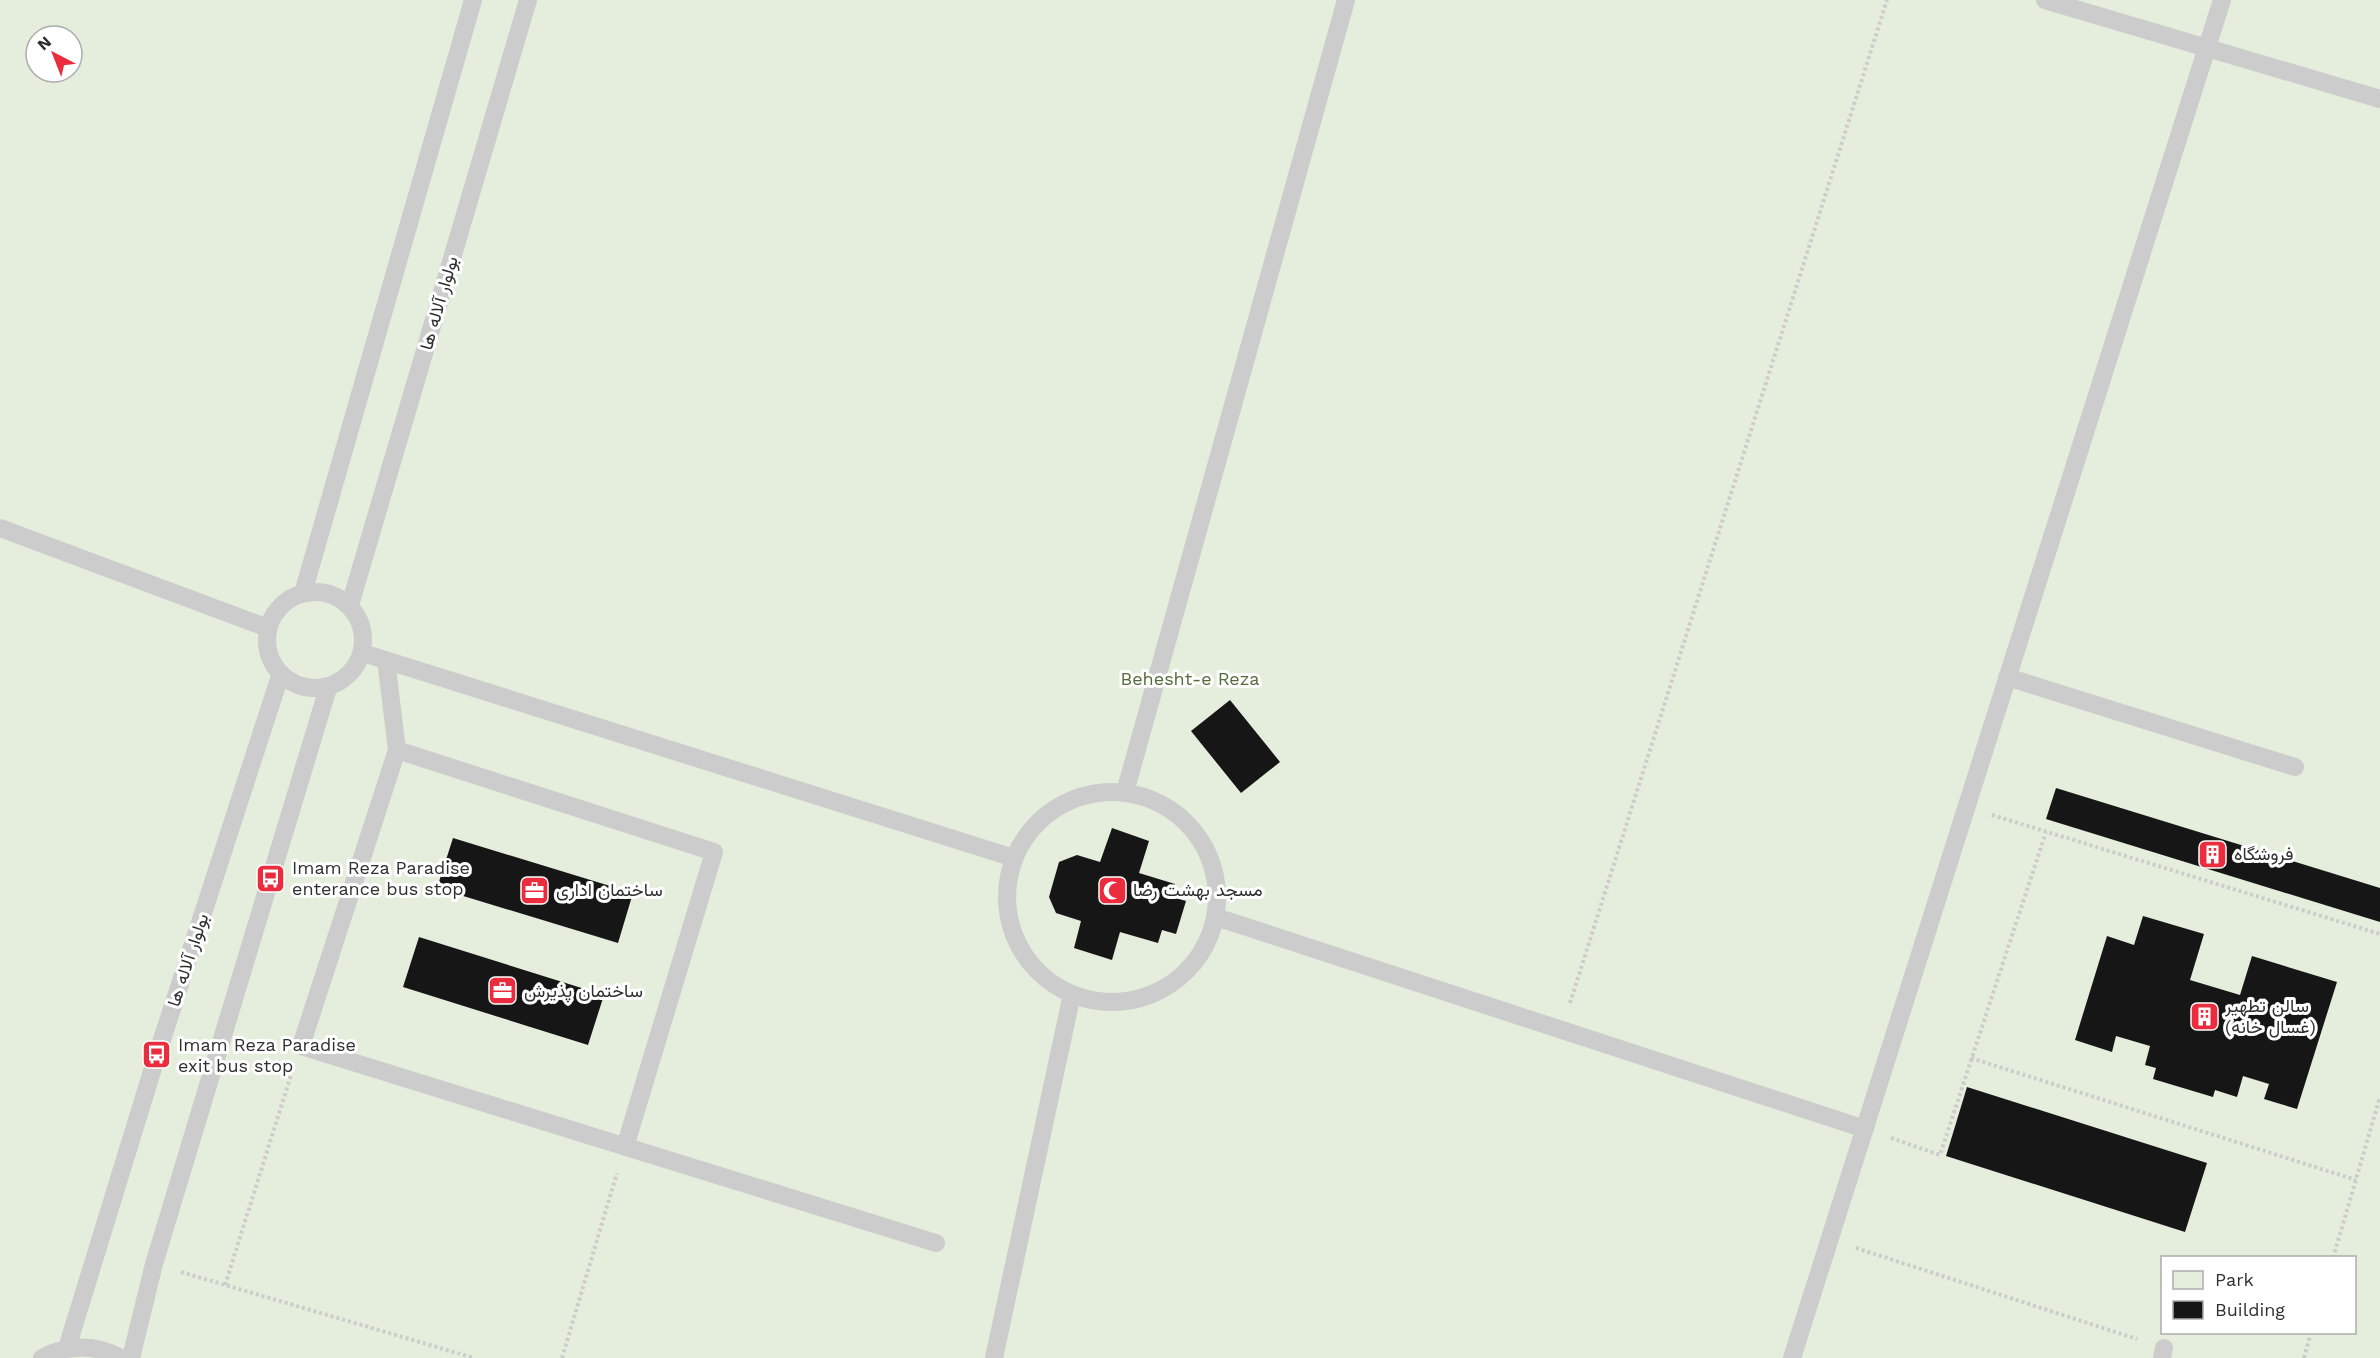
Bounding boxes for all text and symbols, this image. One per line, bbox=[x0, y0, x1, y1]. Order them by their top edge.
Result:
north arrow bbox=[24, 24, 84, 84]
text: N bbox=[34, 32, 55, 54]
street label: بولوار آلاله ها bbox=[415, 254, 463, 352]
park label: Behesht-e Reza bbox=[1120, 668, 1260, 689]
building icon: فروشگاه bbox=[2197, 838, 2229, 870]
place label: فروشگاه bbox=[2234, 843, 2293, 865]
place label: Imam Reza Paradise enterance bus stop bbox=[292, 857, 470, 899]
bus stop icon: Imam Reza Paradise enterance bus stop bbox=[255, 862, 287, 894]
office icon: ساختمان اداری bbox=[519, 874, 551, 906]
mosque icon: مسجد بهشت رضا bbox=[1096, 874, 1128, 906]
place label: ساختمان اداری bbox=[556, 879, 663, 901]
place label: مسجد بهشت رضا bbox=[1133, 879, 1263, 901]
street label: بولوار آلاله ها bbox=[163, 911, 213, 1009]
office icon: ساختمان پذیرش bbox=[487, 975, 519, 1007]
place label: ساختمان پذیرش bbox=[524, 980, 643, 1003]
place label: سالن تطهیر (غسال خانه) bbox=[2224, 995, 2316, 1038]
building icon: سالن تطهیر (غسال خانه) bbox=[2188, 1000, 2220, 1032]
place label: Imam Reza Paradise exit bus stop bbox=[178, 1034, 356, 1076]
bus stop icon: Imam Reza Paradise exit bus stop bbox=[141, 1039, 173, 1071]
legend bbox=[2161, 1256, 2356, 1334]
text: Park bbox=[2215, 1269, 2254, 1290]
text: Building bbox=[2215, 1299, 2285, 1320]

